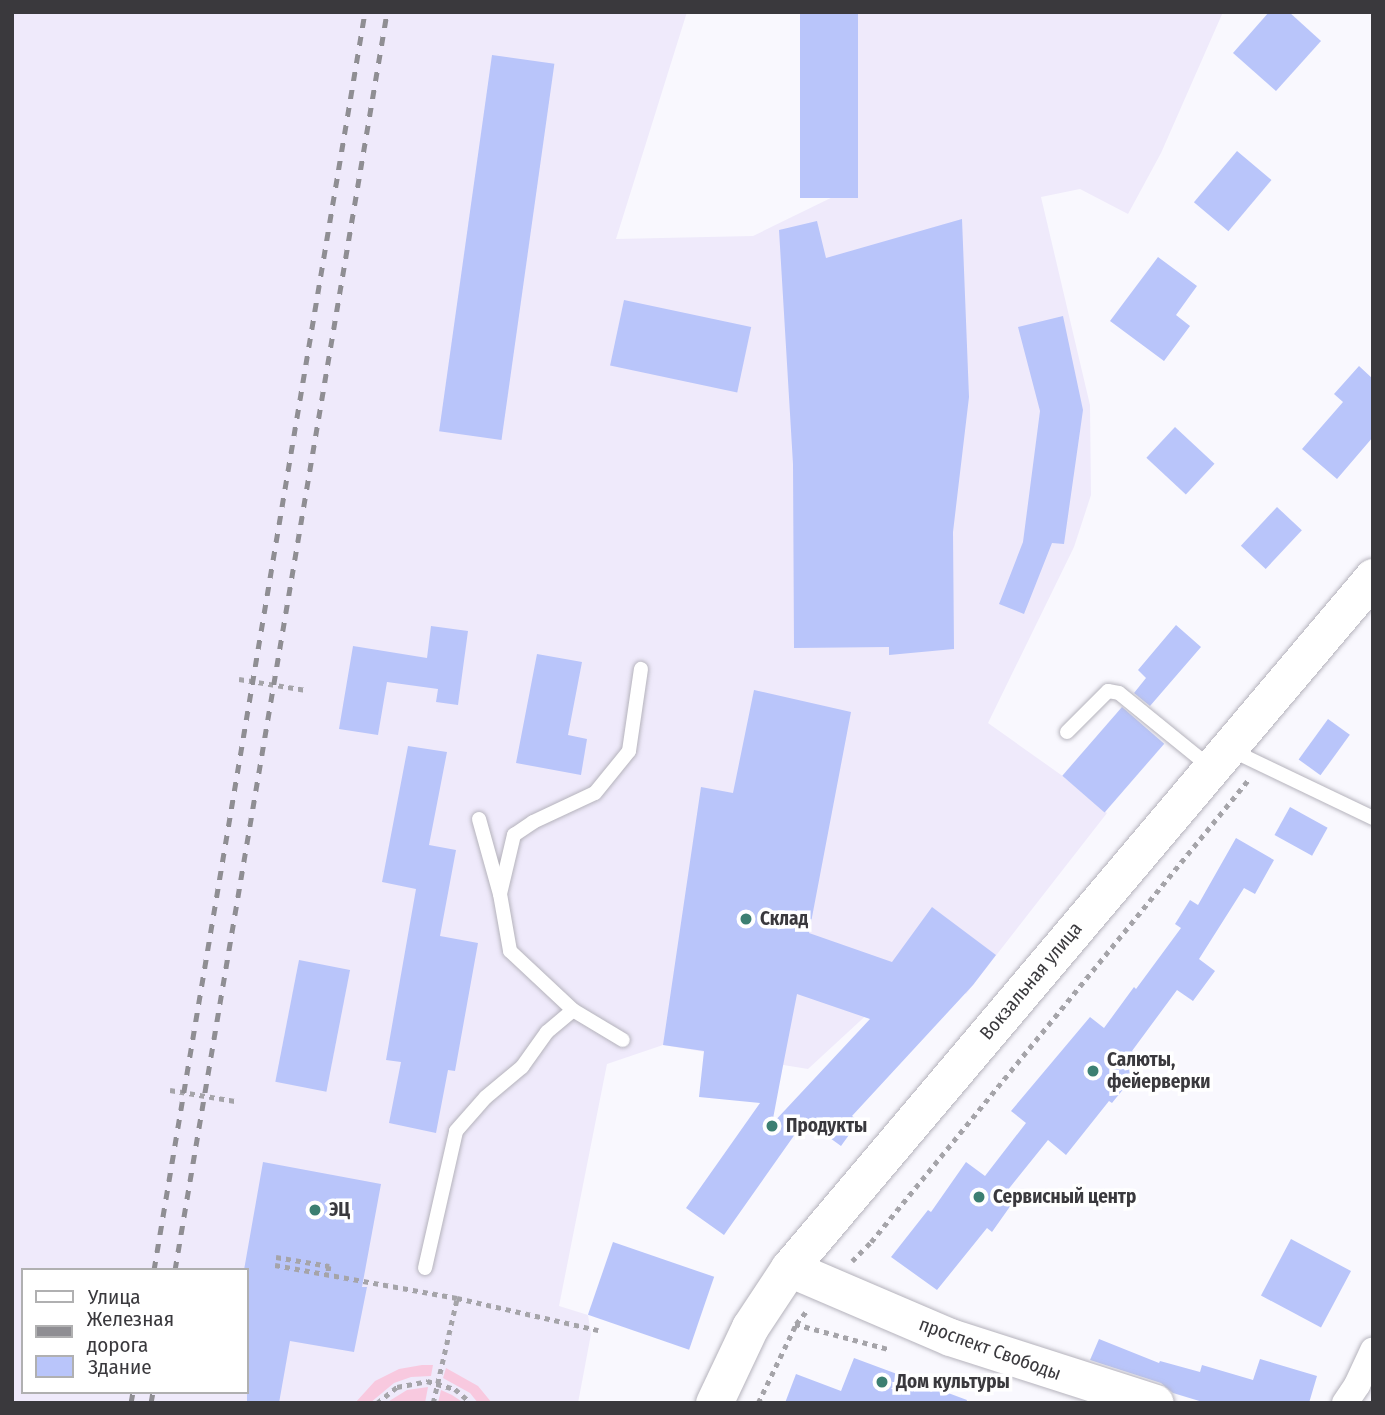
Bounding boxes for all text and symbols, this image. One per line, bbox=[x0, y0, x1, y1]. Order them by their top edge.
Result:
place label: Склад bbox=[760, 908, 808, 930]
marker: Склад bbox=[738, 911, 754, 927]
street label: Вокзальная улица bbox=[975, 918, 1087, 1044]
place label: Салюты, фейерверки bbox=[1107, 1049, 1210, 1093]
marker: Салюты, фейерверки bbox=[1085, 1063, 1101, 1079]
place label: Продукты bbox=[786, 1115, 867, 1137]
marker: Продукты bbox=[764, 1118, 780, 1134]
place label: Сервисный центр bbox=[993, 1186, 1136, 1208]
marker: Сервисный центр bbox=[971, 1189, 987, 1205]
place label: ЭЦ bbox=[329, 1199, 350, 1221]
marker: ЭЦ bbox=[307, 1202, 323, 1218]
legend bbox=[21, 1268, 248, 1394]
text: Улица bbox=[88, 1284, 141, 1310]
text: Железная дорога bbox=[87, 1306, 174, 1358]
street label: проспект Свободы bbox=[916, 1313, 1064, 1385]
text: Здание bbox=[88, 1354, 152, 1380]
place label: Дом культуры bbox=[896, 1371, 1010, 1393]
marker: Дом культуры bbox=[874, 1374, 890, 1390]

